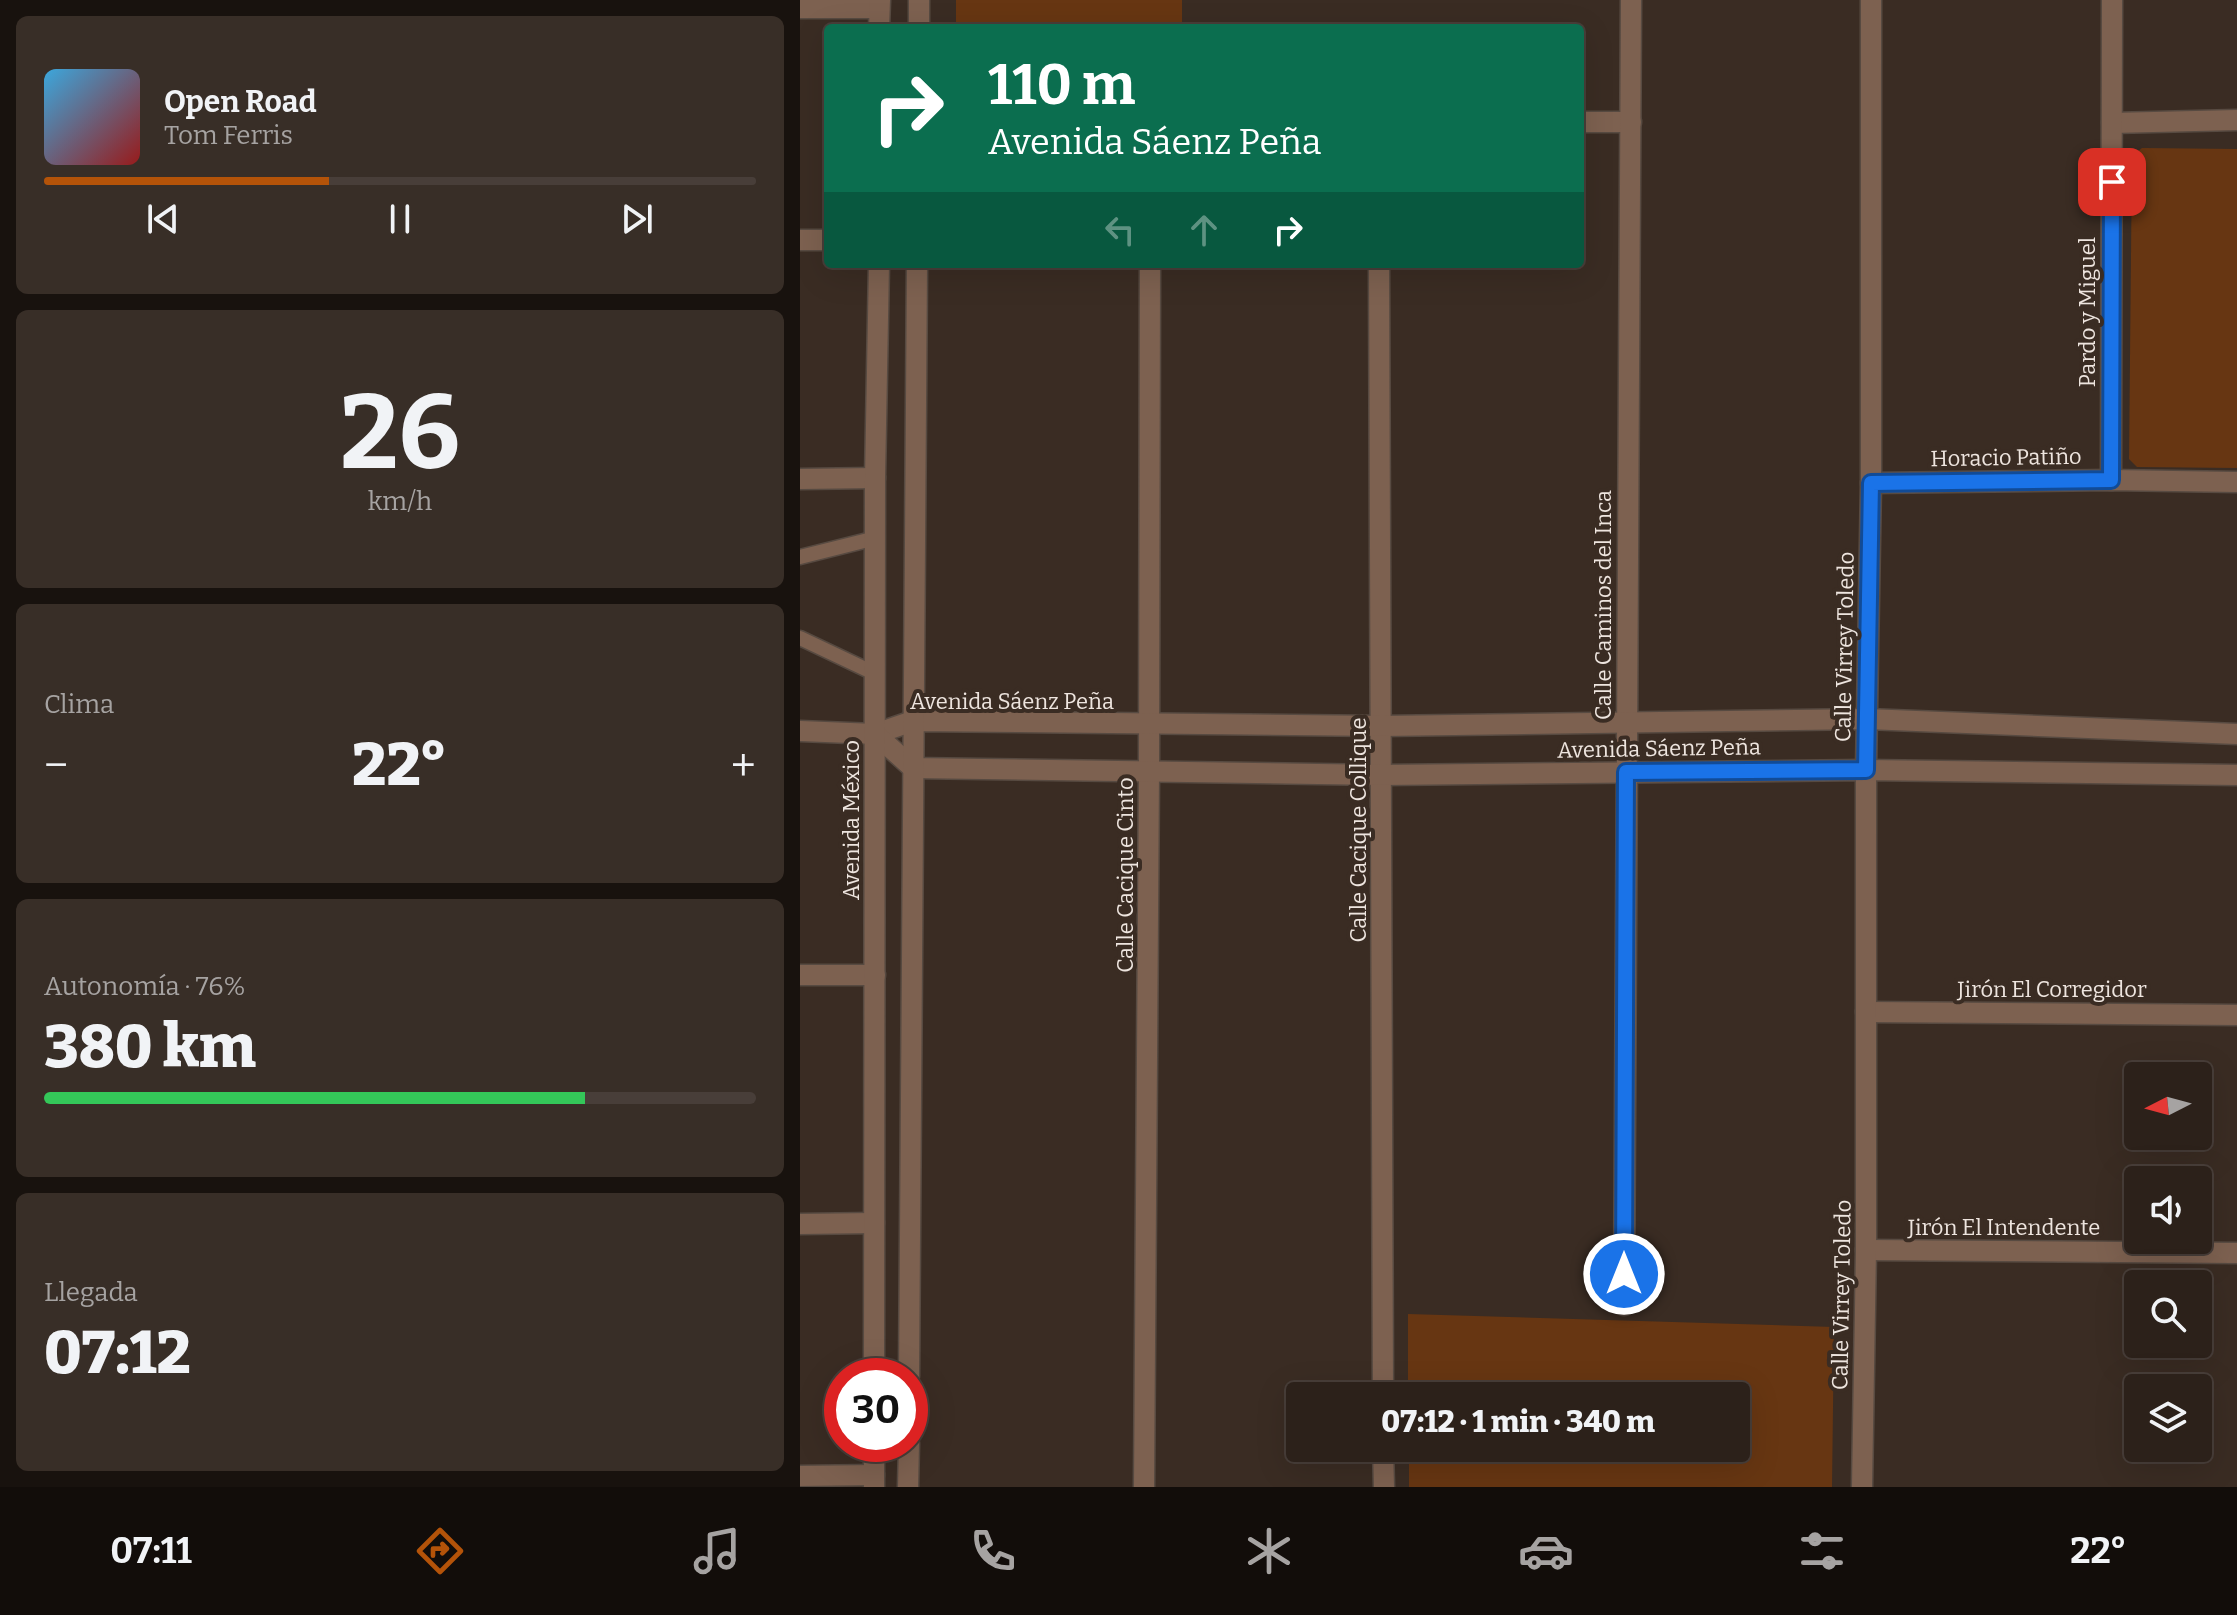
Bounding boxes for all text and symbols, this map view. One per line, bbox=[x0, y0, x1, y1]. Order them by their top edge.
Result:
text: 110 m bbox=[988, 52, 1135, 119]
icon: right bbox=[856, 56, 960, 160]
text: Open Road bbox=[164, 84, 317, 120]
text: Tom Ferris bbox=[164, 120, 293, 151]
text: Avenida Sáenz Peña bbox=[988, 120, 1322, 164]
pin bbox=[2078, 148, 2146, 216]
icon: arrive bbox=[2090, 160, 2134, 204]
icon: previous bbox=[141, 197, 185, 241]
icon: pause bbox=[378, 197, 422, 241]
icon: next bbox=[615, 197, 659, 241]
icon: left bbox=[1098, 208, 1142, 252]
icon: ahead bbox=[1182, 208, 1226, 252]
icon: right bbox=[1266, 208, 1310, 252]
street label: Pardo y Miguel bbox=[2074, 237, 2101, 387]
text: 26 bbox=[340, 371, 460, 496]
street label: Horacio Patiño bbox=[1930, 443, 2082, 472]
text: km/h bbox=[368, 486, 432, 517]
street label: Calle Caminos del Inca bbox=[1590, 490, 1617, 720]
street label: Calle Virrey Toledo bbox=[1829, 552, 1860, 742]
street label: Avenida Sáenz Peña bbox=[910, 688, 1114, 715]
text: Clima bbox=[44, 689, 114, 720]
street label: Calle Cacique Collique bbox=[1345, 718, 1372, 942]
text: 22° bbox=[352, 729, 447, 801]
street label: Avenida Sáenz Peña bbox=[1557, 733, 1761, 764]
text: − bbox=[44, 739, 68, 792]
text: + bbox=[731, 739, 756, 792]
street label: Avenida México bbox=[838, 740, 865, 900]
street label: Calle Cacique Cinto bbox=[1112, 777, 1139, 973]
text: Autonomía · 76% bbox=[44, 971, 245, 1002]
street label: Jirón El Corregidor bbox=[1956, 976, 2147, 1003]
text: 380 km bbox=[44, 1011, 256, 1083]
north arrow bbox=[2124, 1062, 2212, 1150]
map controls bbox=[2124, 1062, 2212, 1462]
button: sound bbox=[2124, 1166, 2212, 1254]
street label: Calle Virrey Toledo bbox=[1826, 1200, 1857, 1390]
street label: Jirón El Intendente bbox=[1907, 1214, 2100, 1241]
position arrow bbox=[1582, 1232, 1666, 1316]
button: search bbox=[2124, 1270, 2212, 1358]
text: Llegada bbox=[44, 1277, 138, 1308]
text: 07:12 bbox=[44, 1317, 191, 1389]
speed limit sign: 30 bbox=[824, 1358, 928, 1462]
button: layers bbox=[2124, 1374, 2212, 1462]
text: 07:12 · 1 min · 340 m bbox=[1381, 1404, 1655, 1440]
icon: directions bbox=[412, 1523, 468, 1579]
icon: music bbox=[689, 1523, 745, 1579]
icon: phone bbox=[965, 1523, 1021, 1579]
icon: climate bbox=[1241, 1523, 1297, 1579]
icon: car bbox=[1518, 1523, 1574, 1579]
icon: filters bbox=[1794, 1523, 1850, 1579]
text: 07:11 bbox=[110, 1529, 192, 1573]
text: 22° bbox=[2070, 1529, 2127, 1573]

